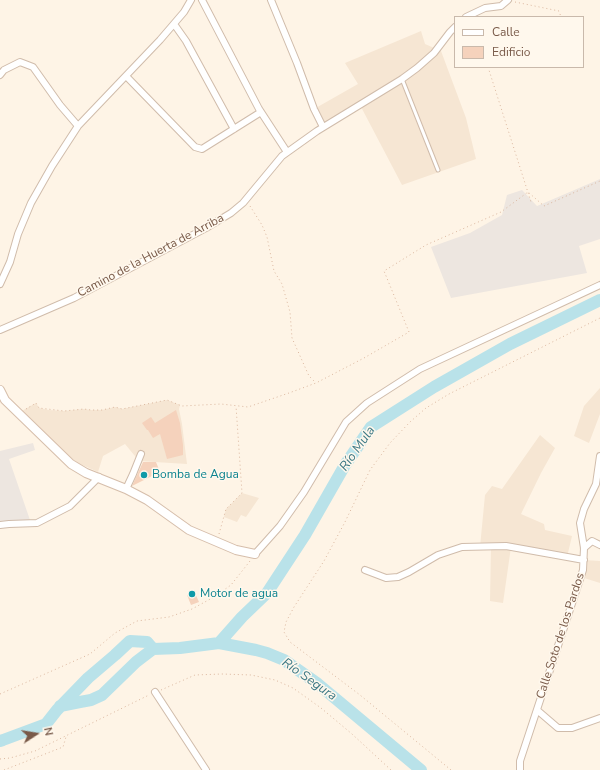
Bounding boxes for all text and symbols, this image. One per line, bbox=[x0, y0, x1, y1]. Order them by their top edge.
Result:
legend bbox=[454, 16, 584, 68]
text: Calle bbox=[492, 24, 520, 40]
text: Edificio bbox=[492, 44, 530, 60]
street label: Camino de la Huerta de Arriba bbox=[75, 211, 227, 301]
water label: Río Mula bbox=[337, 423, 379, 475]
place label: Bomba de Agua bbox=[152, 468, 239, 482]
marker: Bomba de Agua bbox=[139, 470, 149, 480]
street label: Calle Soto de los Pardos bbox=[534, 571, 588, 701]
place label: Motor de agua bbox=[200, 587, 278, 601]
marker: Motor de agua bbox=[187, 589, 197, 599]
water label: Río Segura bbox=[278, 655, 340, 705]
north arrow bbox=[16, 714, 56, 754]
text: N bbox=[40, 726, 56, 737]

